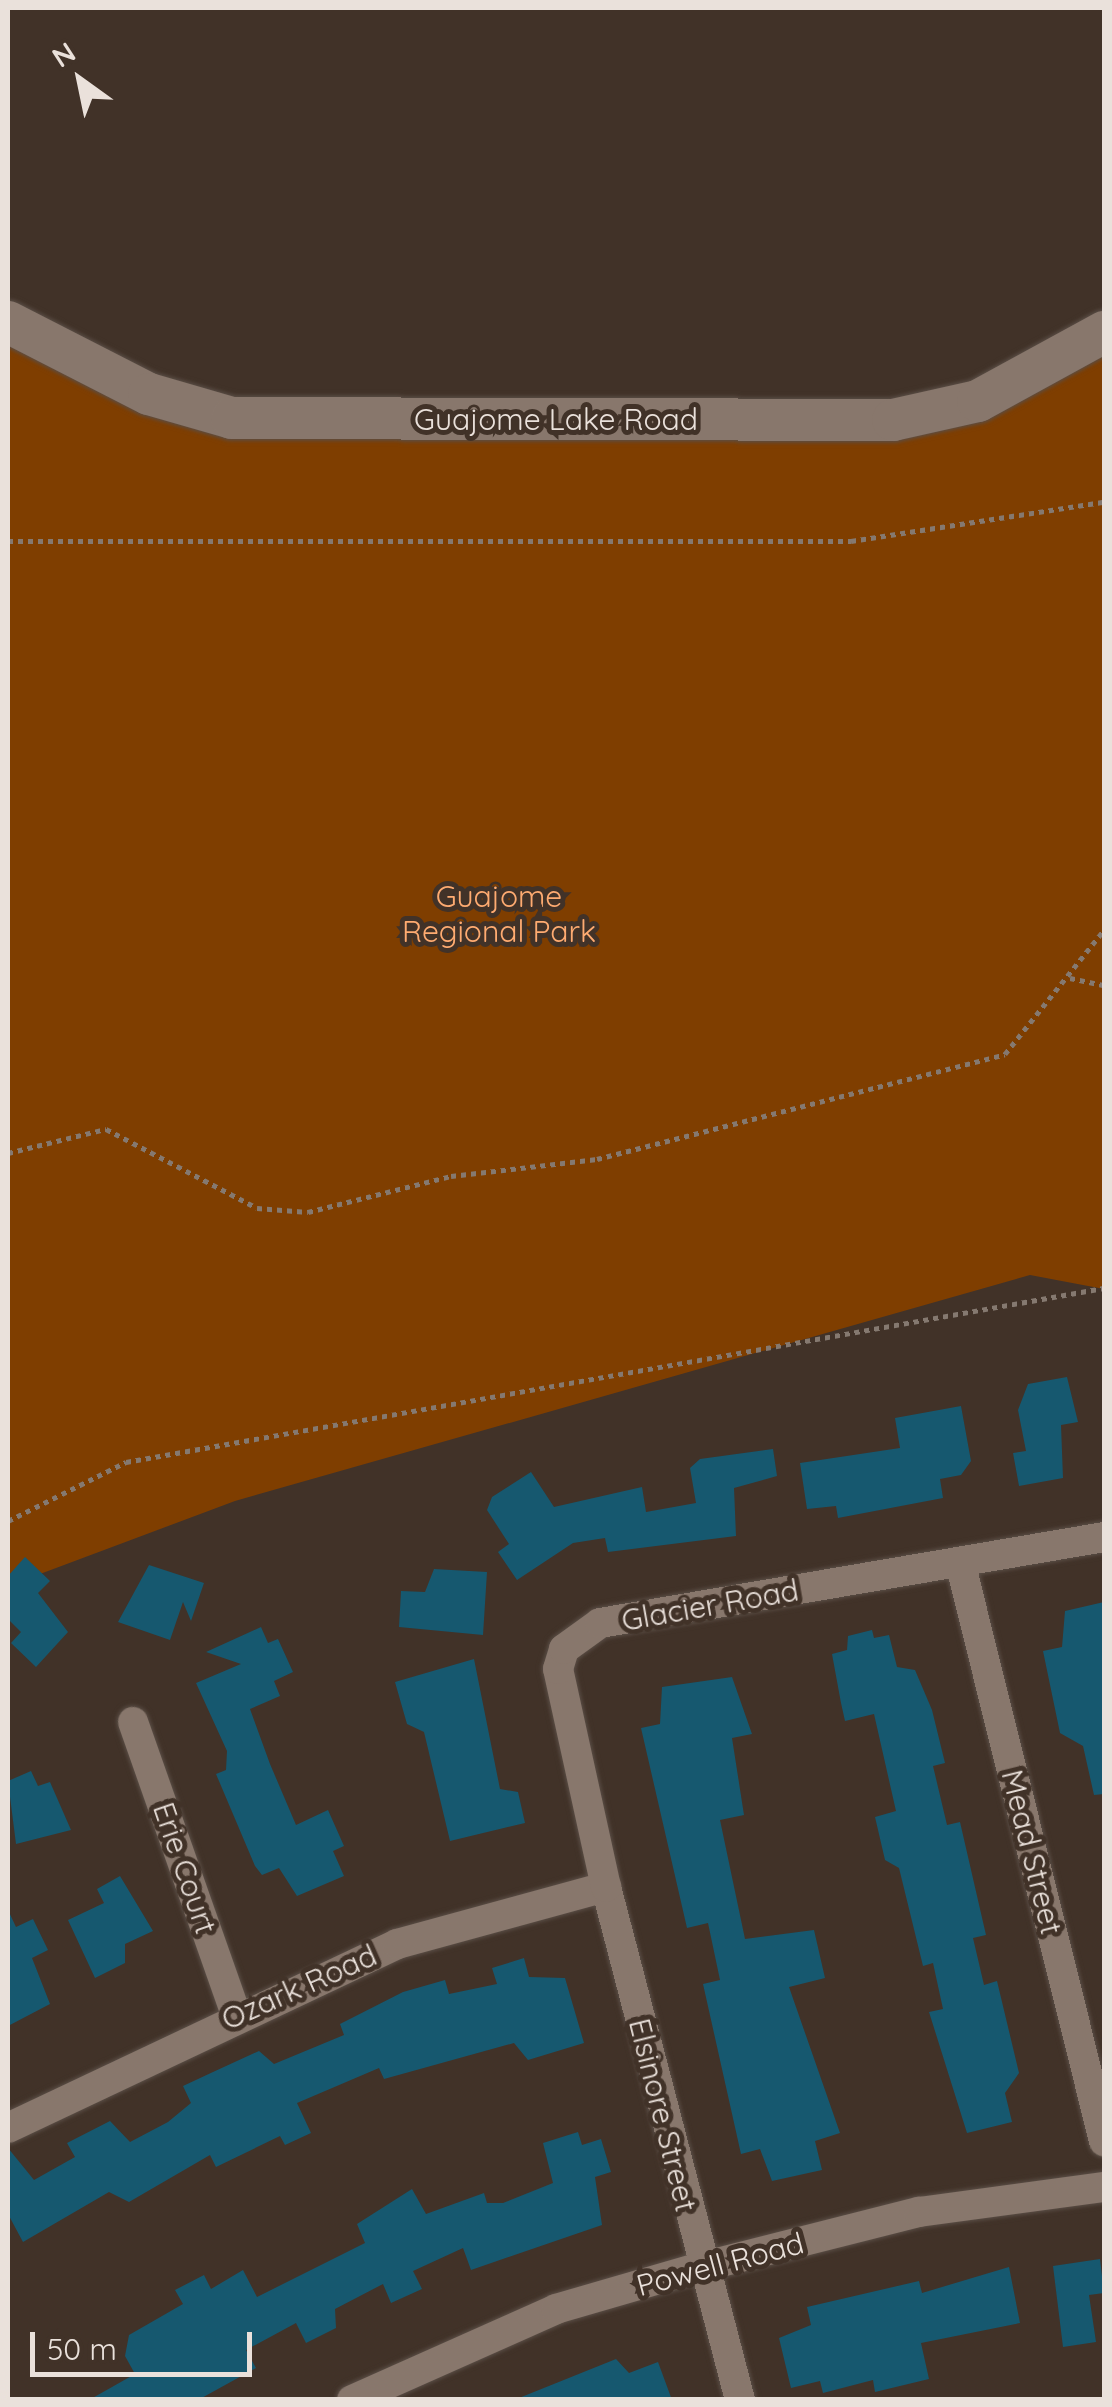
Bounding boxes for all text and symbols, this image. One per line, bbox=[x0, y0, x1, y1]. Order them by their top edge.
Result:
north arrow bbox=[30, 30, 130, 130]
text: N bbox=[45, 34, 82, 75]
street label: Guajome Lake Road bbox=[414, 401, 698, 437]
park label: Guajome Regional Park bbox=[402, 878, 596, 948]
street label: Glacier Road bbox=[619, 1572, 801, 1638]
street label: Mead Street bbox=[994, 1766, 1070, 1938]
street label: Erie Court bbox=[146, 1798, 224, 1938]
street label: Ozark Road bbox=[216, 1937, 382, 2037]
street label: Elsinore Street bbox=[622, 2015, 704, 2215]
street label: Powell Road bbox=[632, 2224, 808, 2304]
scale bar bbox=[35, 2312, 258, 2374]
text: 50 m bbox=[47, 2330, 117, 2368]

